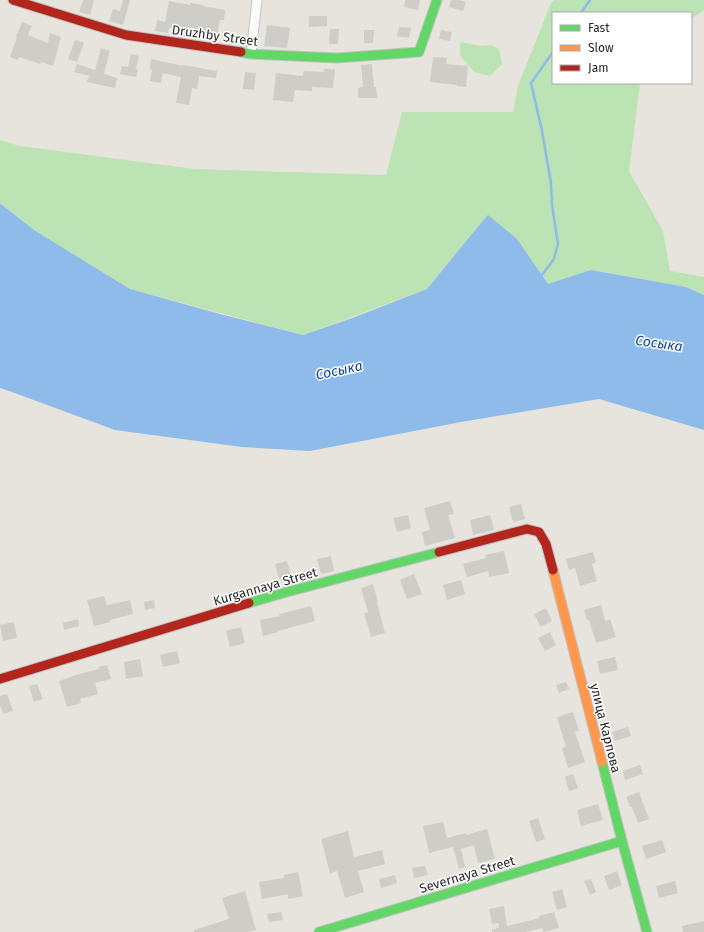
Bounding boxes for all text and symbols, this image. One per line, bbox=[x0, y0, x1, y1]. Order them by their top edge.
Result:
legend bbox=[552, 12, 692, 84]
text: Fast bbox=[588, 21, 610, 35]
street label: Druzhby Street bbox=[171, 22, 259, 49]
text: Slow bbox=[588, 41, 614, 55]
text: Jam bbox=[588, 61, 608, 75]
water label: Сосыка bbox=[634, 332, 684, 355]
water label: Сосыка bbox=[314, 357, 364, 384]
street label: Kurgannaya Street bbox=[211, 564, 319, 609]
street label: улица Карпова bbox=[587, 682, 624, 774]
street label: Severnaya Street bbox=[418, 853, 517, 896]

